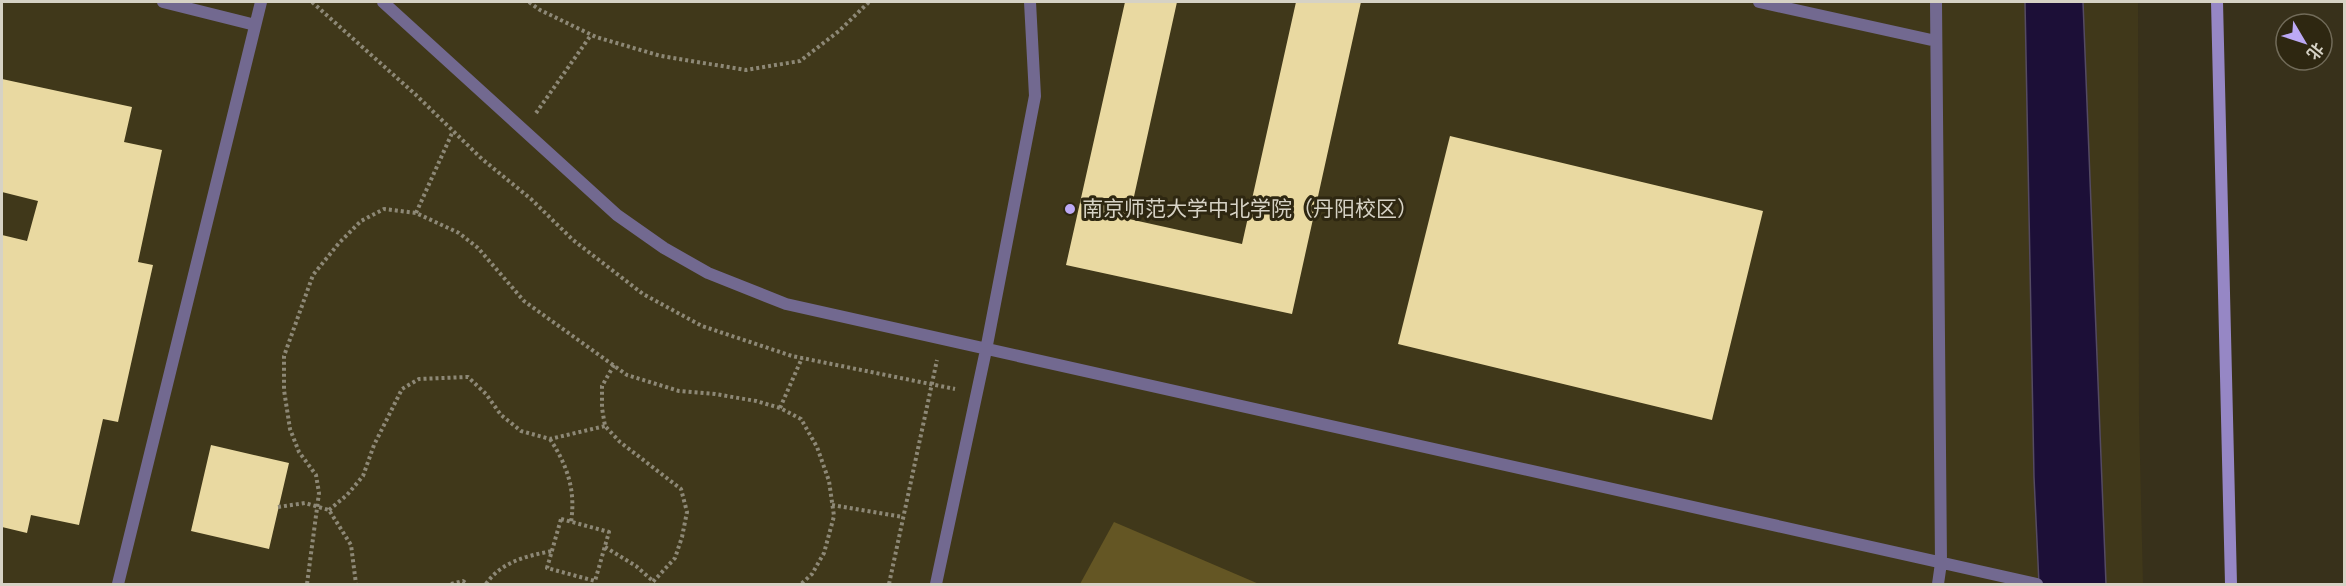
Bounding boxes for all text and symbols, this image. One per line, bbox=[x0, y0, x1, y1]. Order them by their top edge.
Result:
north arrow bbox=[2274, 12, 2334, 72]
text: 北 bbox=[2302, 38, 2329, 65]
place label: 南京师范大学中北学院（丹阳校区） bbox=[1082, 194, 1418, 222]
marker: 南京师范大学中北学院（丹阳校区） bbox=[1063, 202, 1077, 216]

